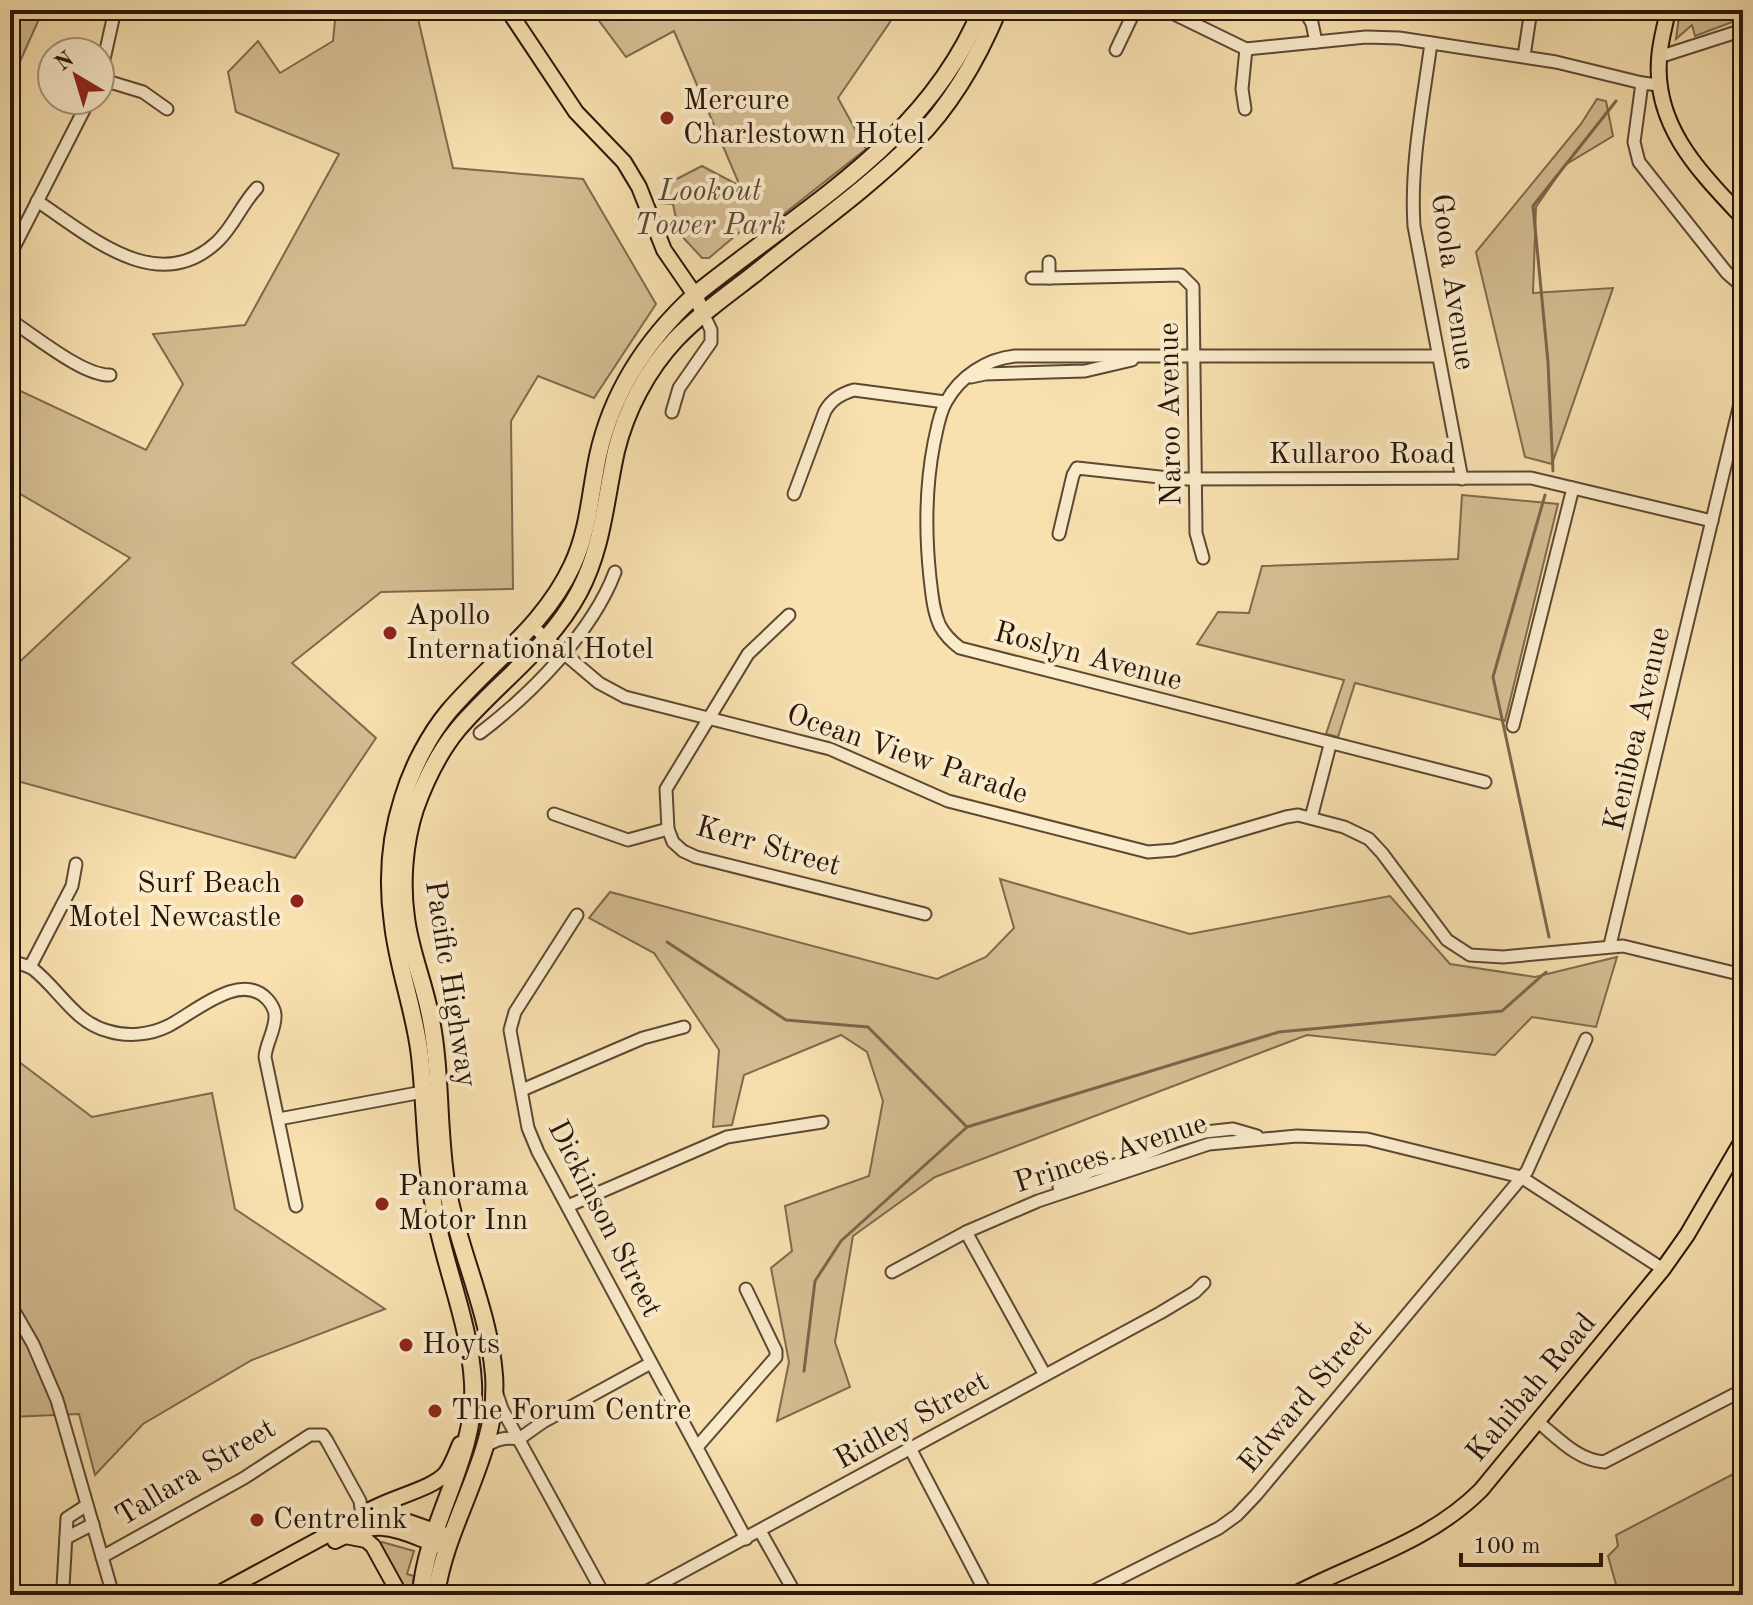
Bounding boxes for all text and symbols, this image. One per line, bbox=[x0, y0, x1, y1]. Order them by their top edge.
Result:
north arrow bbox=[36, 36, 116, 116]
text: N bbox=[52, 48, 78, 76]
place label: Mercure Charlestown Hotel bbox=[683, 86, 925, 150]
marker: Mercure Charlestown Hotel bbox=[658, 109, 676, 127]
park label: Lookout Tower Park bbox=[634, 177, 786, 241]
street label: Goola Avenue bbox=[1425, 192, 1479, 372]
street label: Naroo Avenue bbox=[1154, 322, 1188, 506]
street label: Kullaroo Road bbox=[1268, 440, 1456, 470]
place label: Apollo International Hotel bbox=[406, 601, 654, 665]
street label: Roslyn Avenue bbox=[991, 618, 1185, 696]
marker: Apollo International Hotel bbox=[381, 624, 399, 642]
street label: Kenibea Avenue bbox=[1600, 624, 1676, 834]
street label: Ocean View Parade bbox=[782, 700, 1032, 810]
street label: Kerr Street bbox=[692, 812, 844, 882]
place label: Surf Beach Motel Newcastle bbox=[68, 869, 281, 933]
street label: Pacific Highway bbox=[419, 878, 481, 1090]
marker: Surf Beach Motel Newcastle bbox=[288, 892, 306, 910]
street label: Princes Avenue bbox=[1011, 1109, 1211, 1199]
street label: Dickinson Street bbox=[541, 1116, 667, 1322]
place label: Panorama Motor Inn bbox=[398, 1172, 529, 1236]
marker: Panorama Motor Inn bbox=[373, 1195, 391, 1213]
street label: Kahibah Road bbox=[1461, 1308, 1603, 1468]
street label: Edward Street bbox=[1234, 1315, 1378, 1479]
place label: Hoyts bbox=[422, 1330, 500, 1360]
marker: Hoyts bbox=[397, 1336, 415, 1354]
street label: Ridley Street bbox=[830, 1366, 994, 1476]
place label: The Forum Centre bbox=[451, 1396, 691, 1426]
marker: The Forum Centre bbox=[426, 1402, 444, 1420]
street label: Tallara Street bbox=[111, 1414, 281, 1532]
place label: Centrelink bbox=[273, 1505, 408, 1535]
marker: Centrelink bbox=[248, 1511, 266, 1529]
scale bar bbox=[1461, 1517, 1601, 1567]
text: 100 m bbox=[1473, 1535, 1541, 1559]

